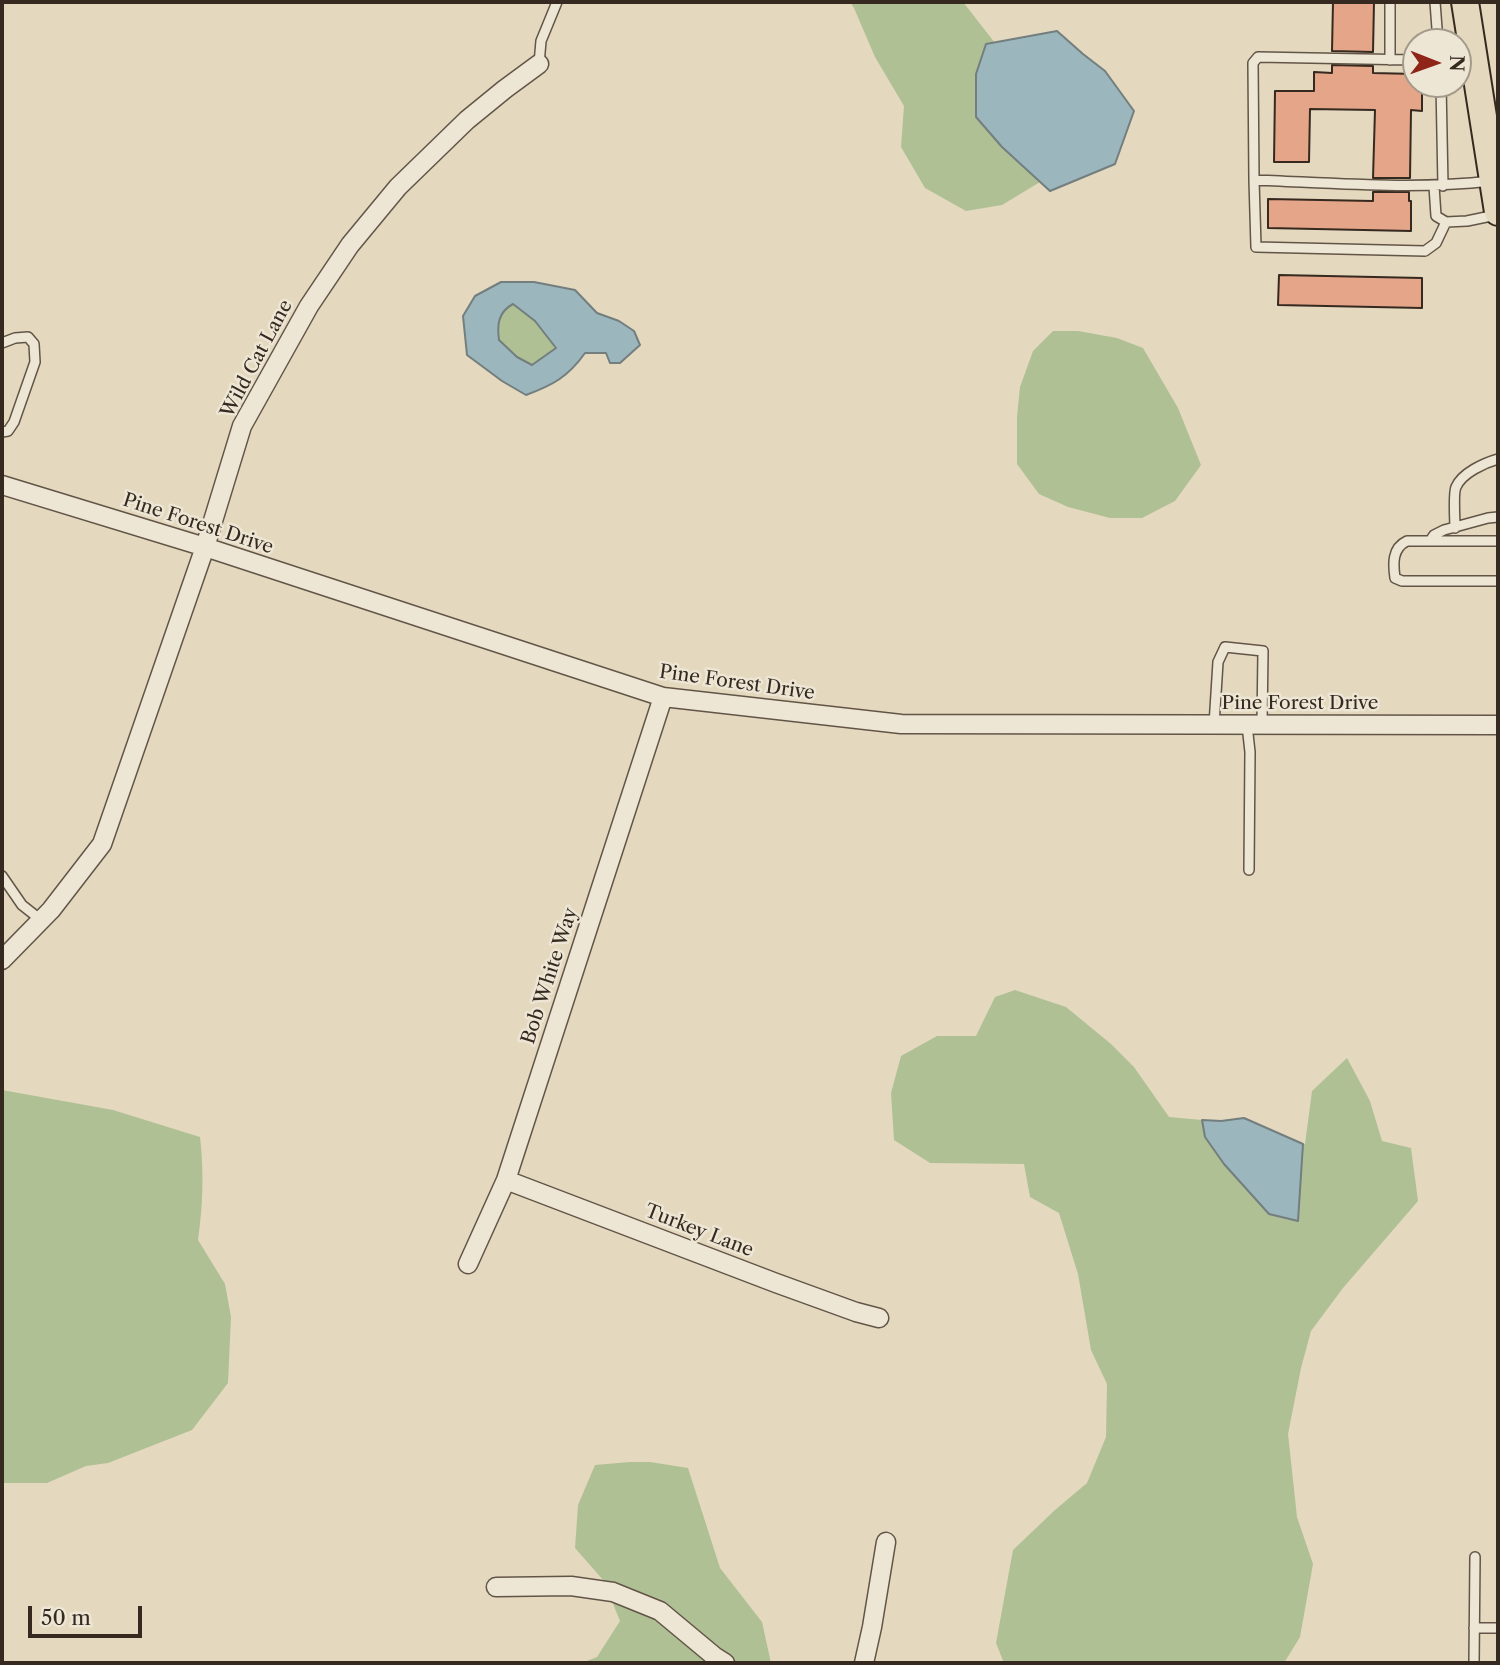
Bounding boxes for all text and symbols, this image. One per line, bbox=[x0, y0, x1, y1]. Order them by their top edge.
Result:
north arrow bbox=[1402, 28, 1472, 98]
text: N bbox=[1445, 55, 1468, 72]
street label: Wild Cat Lane bbox=[216, 296, 298, 422]
street label: Pine Forest Drive bbox=[120, 489, 276, 559]
street label: Pine Forest Drive bbox=[658, 661, 816, 705]
street label: Pine Forest Drive bbox=[1222, 693, 1378, 715]
street label: Bob White Way bbox=[517, 905, 583, 1047]
street label: Turkey Lane bbox=[642, 1200, 756, 1262]
scale bar bbox=[32, 1592, 145, 1636]
text: 50 m bbox=[41, 1605, 91, 1630]

